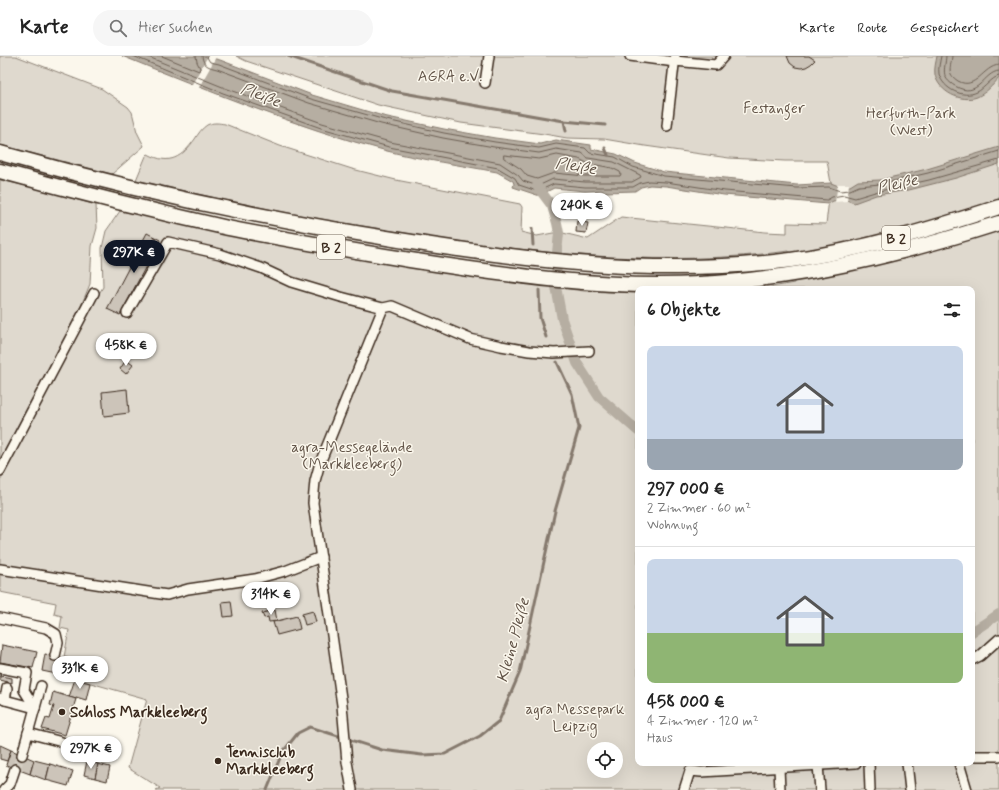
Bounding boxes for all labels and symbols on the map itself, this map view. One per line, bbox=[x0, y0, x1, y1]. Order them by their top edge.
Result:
park label: AGRA e.V. bbox=[418, 67, 482, 87]
water label: Pleiße bbox=[237, 78, 284, 113]
park label: Festanger bbox=[743, 99, 805, 120]
park label: Herfurth-Park (West) bbox=[866, 104, 956, 141]
water label: Pleiße bbox=[554, 153, 599, 180]
water label: Pleiße bbox=[875, 169, 921, 199]
pin: 240K € bbox=[549, 193, 615, 227]
road number: B 2 bbox=[882, 226, 910, 250]
road number: B 2 bbox=[317, 235, 345, 259]
pin: 297K € bbox=[101, 240, 167, 274]
pin: 458K € bbox=[93, 333, 159, 367]
park label: agra-Messegelände (Markkleeberg) bbox=[291, 438, 413, 476]
pin: 314K € bbox=[238, 582, 304, 616]
water label: Kleine Pleiße bbox=[492, 595, 535, 685]
pin: 331K € bbox=[47, 656, 113, 690]
park label: agra Messepark Leipzig bbox=[526, 700, 625, 738]
place label: Schloss Markkleeberg bbox=[70, 703, 208, 725]
marker: Schloss Markkleeberg bbox=[57, 707, 67, 717]
pin: 297K € bbox=[58, 736, 124, 770]
place label: Tennisclub Markkleeberg bbox=[226, 743, 314, 782]
marker: Tennisclub Markkleeberg bbox=[213, 756, 223, 766]

